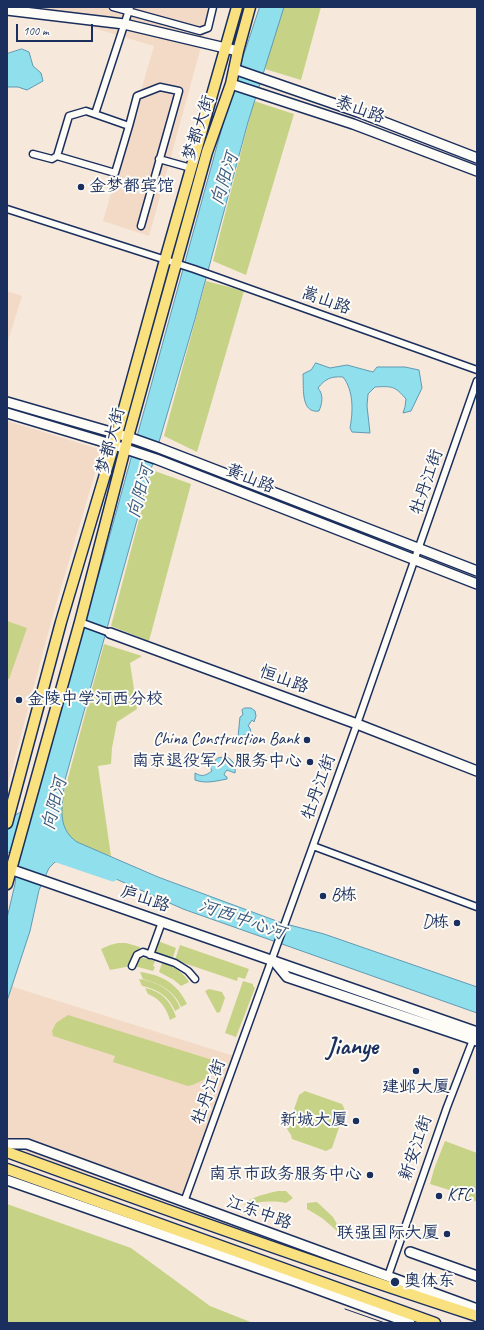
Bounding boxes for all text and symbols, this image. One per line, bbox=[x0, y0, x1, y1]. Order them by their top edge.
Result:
scale bar bbox=[18, 16, 95, 42]
text: 100 m bbox=[23, 23, 49, 39]
street label: 泰山路 bbox=[333, 92, 387, 128]
street label: 梦都大街 bbox=[179, 93, 219, 163]
water label: 向阳河 bbox=[206, 150, 244, 208]
place label: 金梦都宾馆 bbox=[89, 177, 174, 197]
marker: 金梦都宾馆 bbox=[76, 182, 86, 192]
street label: 嵩山路 bbox=[299, 283, 353, 319]
street label: 梦都大街 bbox=[92, 406, 130, 476]
street label: 牡丹江街 bbox=[406, 447, 448, 517]
street label: 黄山路 bbox=[223, 460, 277, 498]
water label: 向阳河 bbox=[123, 463, 159, 521]
street label: 恒山路 bbox=[257, 662, 311, 698]
place label: 金陵中学河西分校 bbox=[27, 690, 163, 710]
marker: 金陵中学河西分校 bbox=[14, 695, 24, 705]
place label: China Construction Bank bbox=[153, 730, 299, 750]
marker: China Construction Bank bbox=[302, 735, 312, 745]
place label: 南京退役军人服务中心 bbox=[132, 752, 302, 772]
street label: 牡丹江街 bbox=[298, 752, 340, 822]
marker: 南京退役军人服务中心 bbox=[305, 757, 315, 767]
water label: 向阳河 bbox=[38, 775, 72, 833]
street label: 庐山路 bbox=[118, 881, 172, 917]
place label: B栋 bbox=[331, 886, 357, 906]
marker: B栋 bbox=[318, 891, 328, 901]
water label: 河西中心河 bbox=[196, 895, 288, 945]
place label: D栋 bbox=[422, 913, 449, 933]
marker: D栋 bbox=[452, 918, 462, 928]
district label: Jianye bbox=[326, 1032, 378, 1062]
street label: 牡丹江街 bbox=[188, 1057, 230, 1127]
marker: 建邺大厦 bbox=[411, 1066, 421, 1076]
place label: 建邺大厦 bbox=[382, 1078, 450, 1098]
place label: 新城大厦 bbox=[280, 1111, 348, 1131]
street label: 新安江街 bbox=[395, 1113, 437, 1183]
marker: 新城大厦 bbox=[351, 1116, 361, 1126]
place label: 南京市政务服务中心 bbox=[209, 1165, 362, 1185]
marker: 南京市政务服务中心 bbox=[365, 1170, 375, 1180]
place label: KFC bbox=[447, 1186, 472, 1206]
marker: KFC bbox=[434, 1191, 444, 1201]
street label: 江东中路 bbox=[224, 1192, 294, 1234]
place label: 联强国际大厦 bbox=[337, 1224, 439, 1244]
marker: 联强国际大厦 bbox=[442, 1229, 452, 1239]
place label: 奥体东 bbox=[404, 1272, 455, 1292]
marker: 奥体东 bbox=[389, 1276, 401, 1288]

